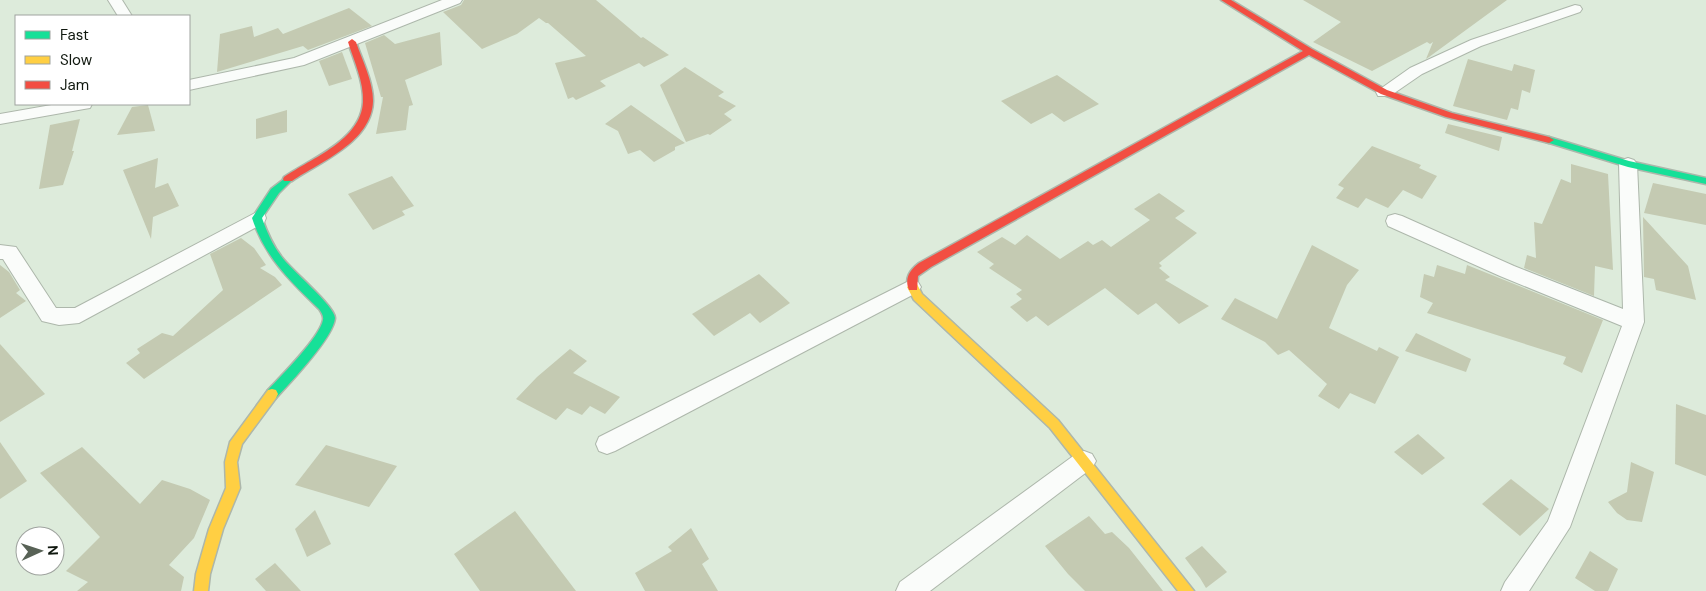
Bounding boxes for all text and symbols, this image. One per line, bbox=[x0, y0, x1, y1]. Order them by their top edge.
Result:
legend bbox=[15, 15, 190, 105]
text: Fast bbox=[60, 25, 89, 45]
text: Slow bbox=[60, 50, 93, 70]
text: Jam bbox=[60, 75, 89, 95]
north arrow bbox=[15, 526, 65, 576]
text: N bbox=[44, 545, 62, 556]

